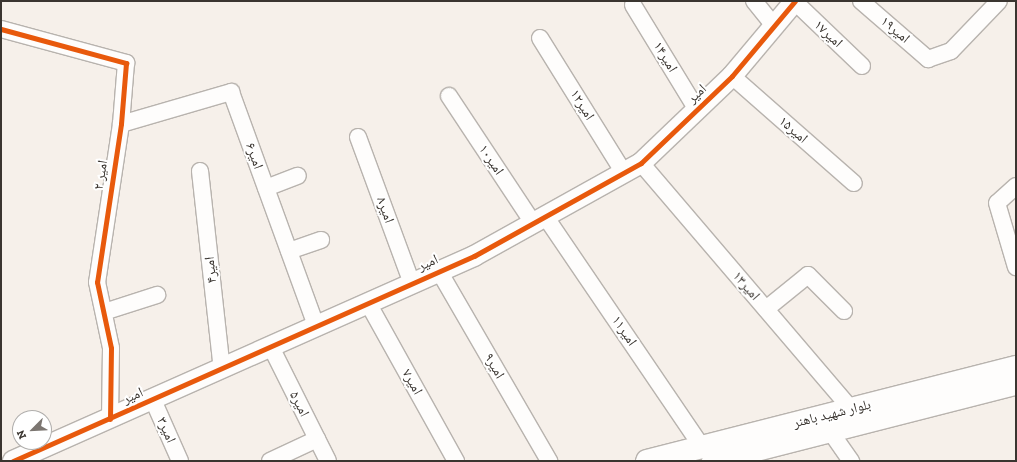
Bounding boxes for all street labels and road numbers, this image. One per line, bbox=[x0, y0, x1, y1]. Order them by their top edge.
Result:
street label: امیر۱۹ bbox=[877, 13, 913, 47]
street label: امیر۱۷ bbox=[810, 17, 846, 51]
street label: امیر۱۴ bbox=[649, 39, 681, 75]
street label: امیر bbox=[684, 81, 710, 107]
street label: امیر۱۲ bbox=[566, 87, 598, 123]
street label: امیر۱۵ bbox=[775, 113, 811, 147]
street label: امیر۶ bbox=[242, 141, 266, 171]
street label: امیر۱۰ bbox=[475, 142, 507, 178]
street label: امیر ۲ bbox=[90, 159, 112, 191]
street label: امیر۸ bbox=[373, 195, 397, 225]
street label: امیر bbox=[415, 251, 441, 275]
street label: امیر۴ bbox=[201, 256, 221, 284]
street label: امیر۱۳ bbox=[729, 268, 763, 304]
street label: امیر۱۱ bbox=[608, 313, 640, 349]
street label: امیر۹ bbox=[480, 350, 508, 382]
street label: امیر۷ bbox=[398, 366, 426, 398]
street label: امیر bbox=[120, 384, 146, 408]
street label: امیر۵ bbox=[285, 388, 313, 420]
street label: بلوار شهید باهنر bbox=[791, 396, 873, 432]
street label: امیر۳ bbox=[153, 414, 179, 446]

